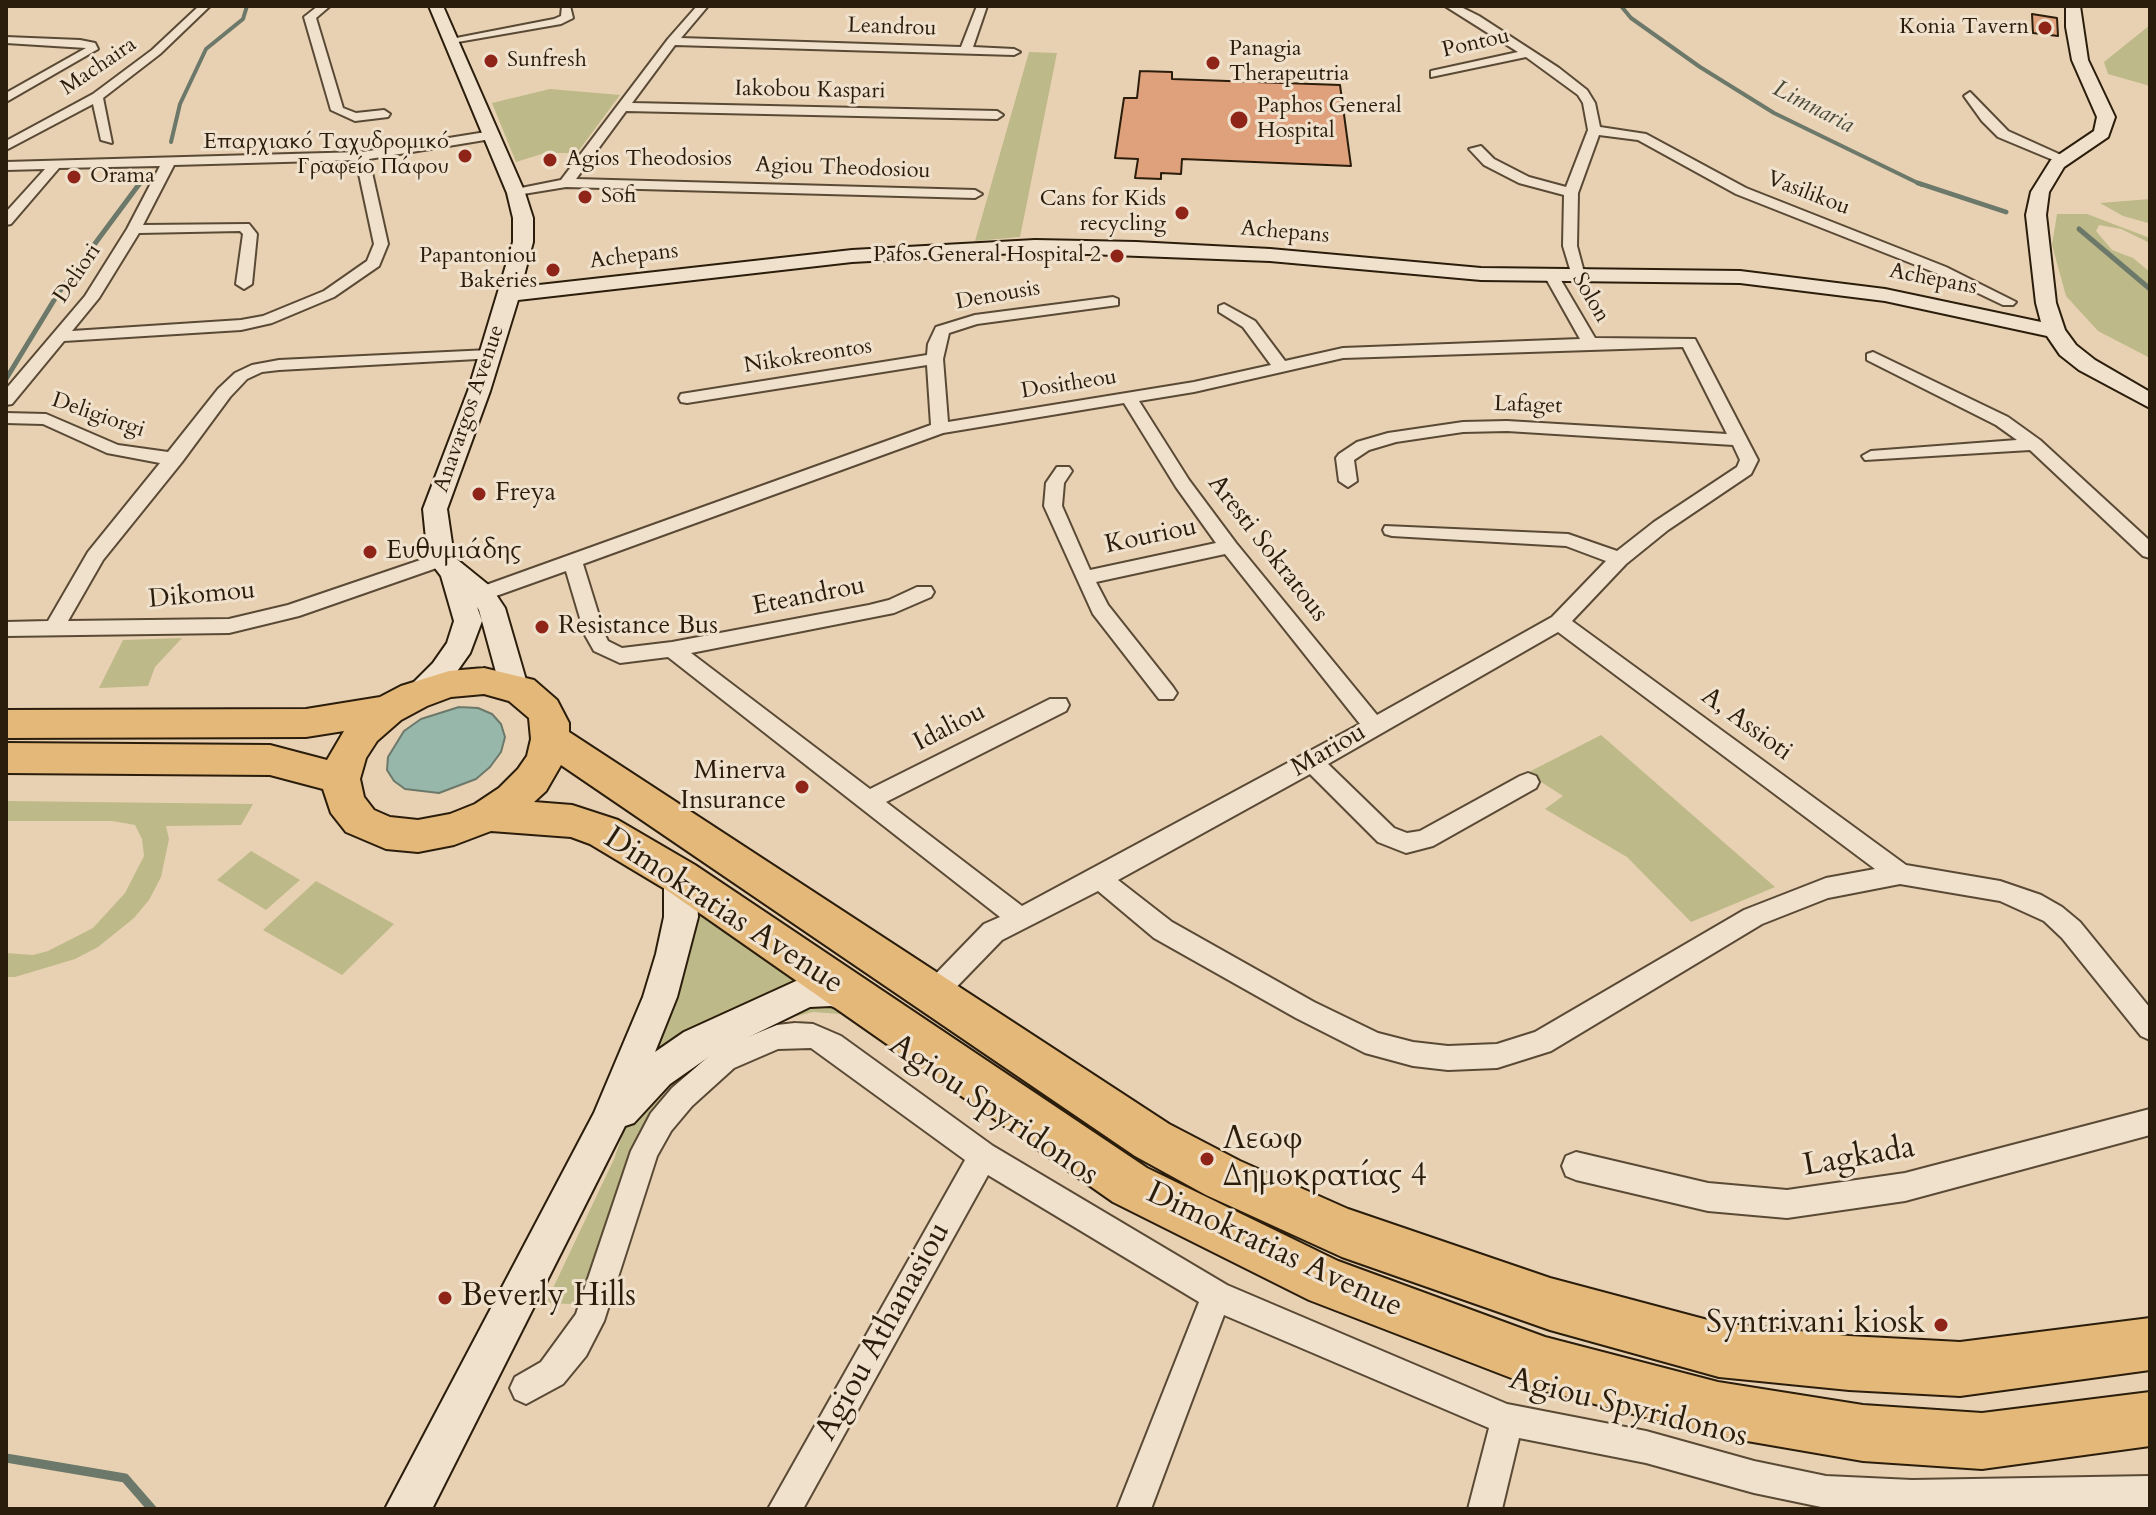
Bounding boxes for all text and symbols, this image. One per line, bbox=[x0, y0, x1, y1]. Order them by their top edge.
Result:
street label: Leandrou bbox=[847, 13, 937, 43]
place label: Konia Tavern bbox=[1899, 15, 2029, 41]
marker: Konia Tavern bbox=[2036, 19, 2054, 37]
street label: Pontou bbox=[1440, 23, 1512, 65]
street label: Machaira bbox=[56, 32, 142, 102]
place label: Panagia Therapeutria bbox=[1229, 37, 1349, 88]
place label: Sunfresh bbox=[507, 48, 587, 74]
marker: Sunfresh bbox=[482, 52, 500, 70]
marker: Panagia Therapeutria bbox=[1204, 54, 1222, 72]
water label: Limnaria bbox=[1768, 75, 1858, 141]
street label: Iakobou Kaspari bbox=[734, 76, 886, 106]
place label: Paphos General Hospital bbox=[1257, 94, 1401, 146]
marker: Paphos General Hospital bbox=[1228, 109, 1250, 131]
place label: Επαρχιακό Ταχυδρομικό Γραφείο Πάφου bbox=[203, 130, 449, 182]
marker: Επαρχιακό Ταχυδρομικό Γραφείο Πάφου bbox=[456, 147, 474, 165]
place label: Agios Theodosios bbox=[566, 147, 732, 173]
marker: Agios Theodosios bbox=[541, 151, 559, 169]
street label: Agiou Theodosiou bbox=[755, 153, 931, 185]
place label: Orama bbox=[90, 164, 155, 190]
street label: Vasilikou bbox=[1763, 166, 1853, 222]
marker: Orama bbox=[65, 168, 83, 186]
place label: Sofi bbox=[601, 184, 636, 210]
place label: Cans for Kids recycling bbox=[1040, 187, 1166, 238]
marker: Sofi bbox=[576, 188, 594, 206]
marker: Cans for Kids recycling bbox=[1173, 204, 1191, 222]
street label: Achepans bbox=[1240, 216, 1330, 250]
street label: Achepans bbox=[588, 238, 680, 276]
street label: Deliori bbox=[49, 239, 107, 309]
place label: Pafos General Hospital 2 bbox=[873, 243, 1101, 269]
place label: Papantoniou Bakeries bbox=[419, 244, 537, 296]
marker: Pafos General Hospital 2 bbox=[1108, 247, 1126, 265]
street label: Achepans bbox=[1887, 259, 1979, 301]
marker: Papantoniou Bakeries bbox=[544, 261, 562, 279]
street label: Solon bbox=[1565, 268, 1615, 328]
street label: Denousis bbox=[954, 276, 1042, 316]
street label: Anavargos Avenue bbox=[429, 322, 511, 496]
street label: Nikokreontos bbox=[742, 334, 874, 380]
street label: Dositheou bbox=[1019, 364, 1119, 406]
street label: Deligiorgi bbox=[48, 388, 148, 444]
street label: Lafaget bbox=[1493, 392, 1563, 420]
street label: Aresti Sokratous bbox=[1200, 469, 1334, 629]
place label: Freya bbox=[495, 478, 556, 510]
marker: Freya bbox=[470, 485, 488, 503]
street label: Kouriou bbox=[1102, 512, 1200, 562]
place label: Ευθυμιάδης bbox=[386, 536, 521, 568]
marker: Ευθυμιάδης bbox=[361, 543, 379, 561]
street label: Eteandrou bbox=[750, 571, 868, 623]
street label: Dikomou bbox=[147, 576, 257, 616]
place label: Resistance Bus bbox=[558, 611, 718, 643]
marker: Resistance Bus bbox=[533, 618, 551, 636]
street label: A, Assioti bbox=[1694, 682, 1798, 768]
street label: Idaliou bbox=[909, 697, 991, 759]
street label: Mariou bbox=[1286, 717, 1372, 785]
place label: Minerva Insurance bbox=[680, 756, 786, 818]
marker: Minerva Insurance bbox=[793, 778, 811, 796]
street label: Dimokratias Avenue bbox=[596, 820, 850, 1004]
street label: Agiou Spyridonos bbox=[881, 1027, 1105, 1195]
place label: Λεωφ Δημοκρατίας 4 bbox=[1223, 1122, 1427, 1197]
street label: Lagkada bbox=[1800, 1129, 1918, 1187]
marker: Λεωφ Δημοκρατίας 4 bbox=[1198, 1150, 1216, 1168]
street label: Dimokratias Avenue bbox=[1140, 1175, 1408, 1327]
street label: Agiou Athanasiou bbox=[808, 1216, 960, 1448]
place label: Beverly Hills bbox=[461, 1279, 636, 1317]
marker: Beverly Hills bbox=[436, 1289, 454, 1307]
place label: Syntrivani kiosk bbox=[1706, 1306, 1925, 1344]
marker: Syntrivani kiosk bbox=[1932, 1316, 1950, 1334]
street label: Agiou Spyridonos bbox=[1505, 1361, 1751, 1457]

